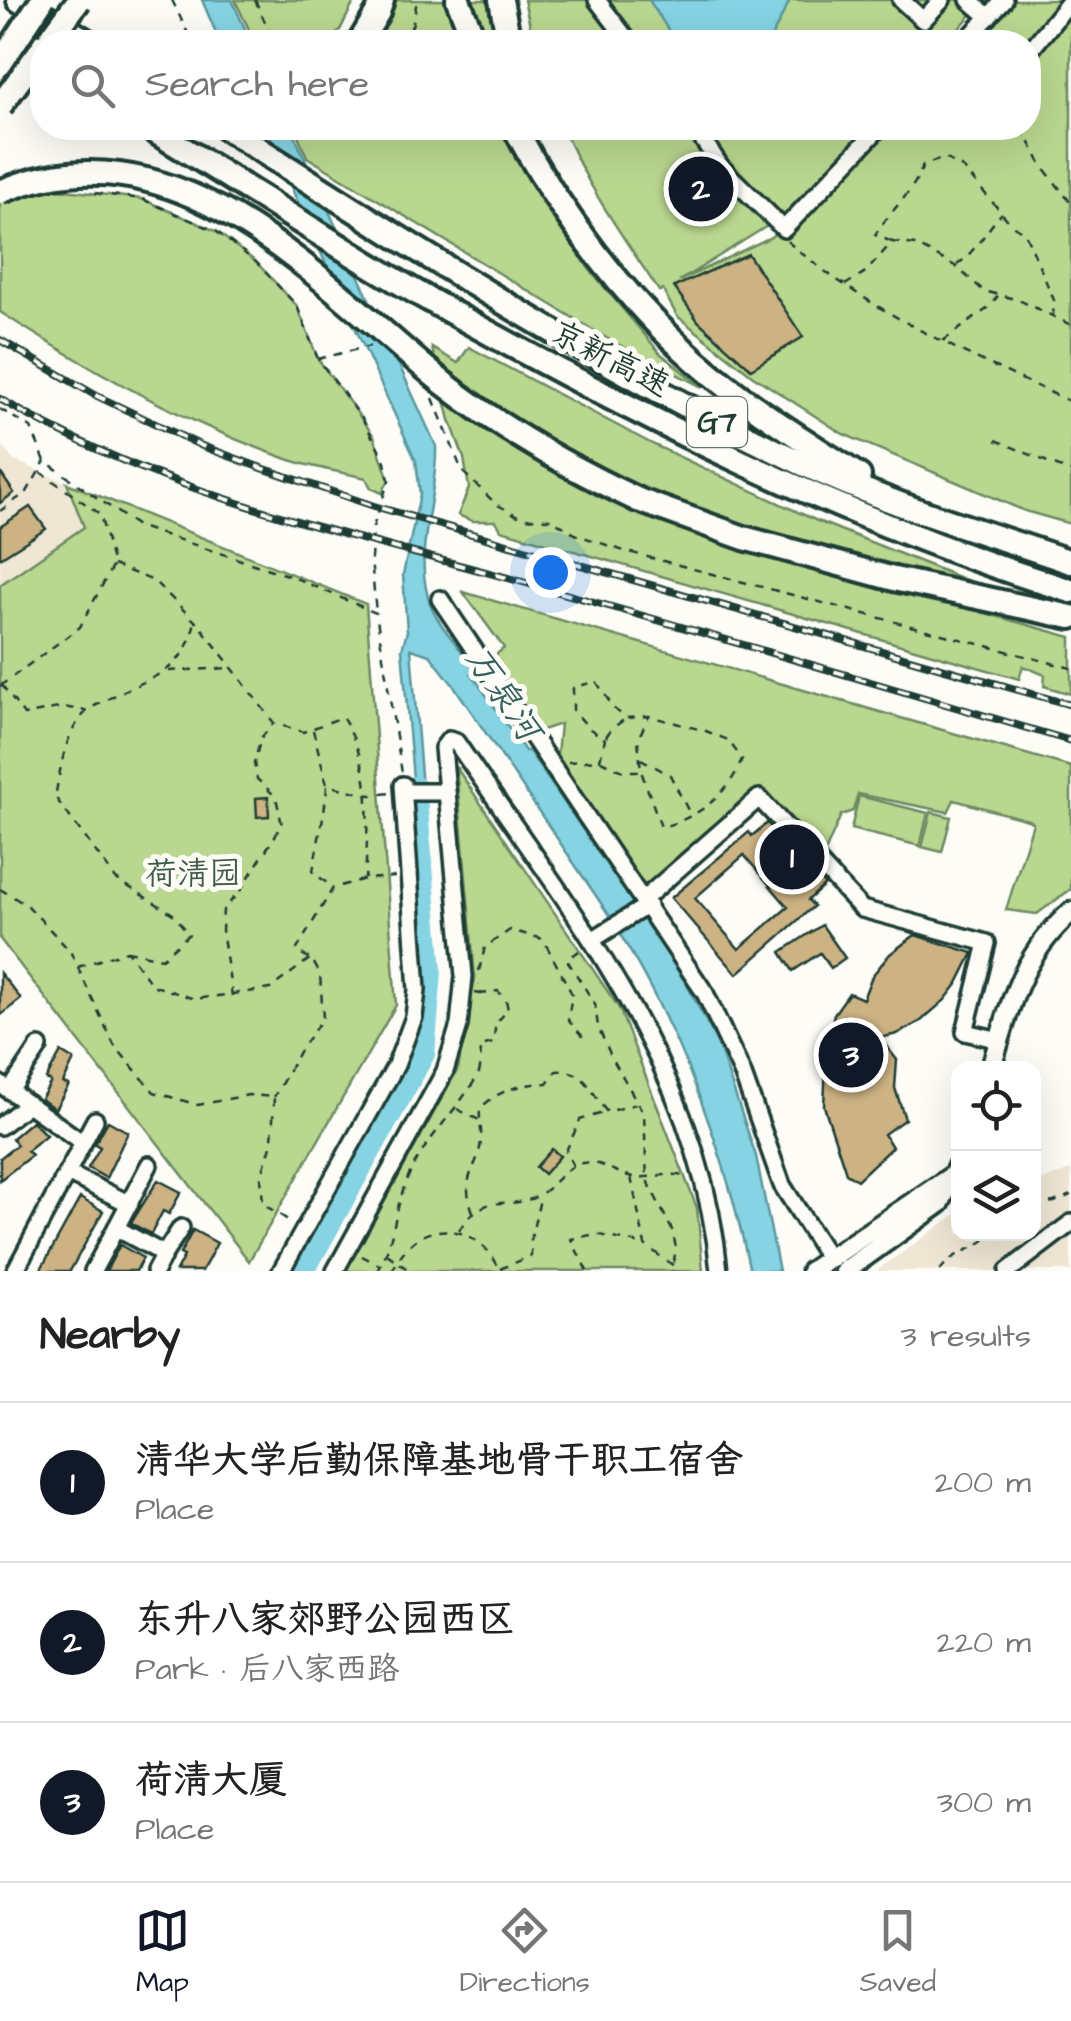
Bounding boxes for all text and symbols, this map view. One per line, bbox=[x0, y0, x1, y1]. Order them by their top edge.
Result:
search box bbox=[30, 30, 1041, 140]
icon: search bbox=[65, 58, 120, 113]
text: Search here bbox=[145, 59, 369, 111]
pin: 2 bbox=[668, 152, 734, 226]
street label: 京新高速 bbox=[543, 310, 678, 408]
road number: G7 bbox=[687, 397, 747, 447]
your location bbox=[525, 547, 576, 598]
water label: 万泉河 bbox=[453, 637, 555, 755]
pin: 1 bbox=[760, 820, 824, 894]
park label: 荷清园 bbox=[145, 852, 241, 897]
pin: 3 bbox=[818, 1018, 884, 1092]
map controls bbox=[951, 1061, 1041, 1241]
button: locate bbox=[951, 1061, 1041, 1151]
button: layers bbox=[951, 1151, 1041, 1241]
text: Nearby bbox=[40, 1307, 180, 1365]
text: 3 results bbox=[901, 1314, 1031, 1359]
text: 清华大学后勤保障基地骨干职工宿舍 bbox=[135, 1435, 743, 1487]
text: 1 bbox=[70, 1460, 75, 1505]
text: 200 m bbox=[935, 1460, 1031, 1505]
text: Place bbox=[135, 1487, 214, 1532]
text: 东升八家郊野公园西区 bbox=[135, 1594, 515, 1646]
text: 2 bbox=[63, 1620, 82, 1665]
text: 220 m bbox=[936, 1620, 1031, 1665]
text: Park · 后八家西路 bbox=[135, 1647, 399, 1692]
text: 荷清大厦 bbox=[135, 1755, 287, 1807]
text: 3 bbox=[64, 1780, 81, 1825]
text: 300 m bbox=[937, 1780, 1031, 1825]
text: Place bbox=[135, 1807, 214, 1852]
tab: Map bbox=[135, 1903, 190, 2002]
tab: Directions bbox=[460, 1903, 590, 2002]
tab: Saved bbox=[860, 1903, 936, 2002]

